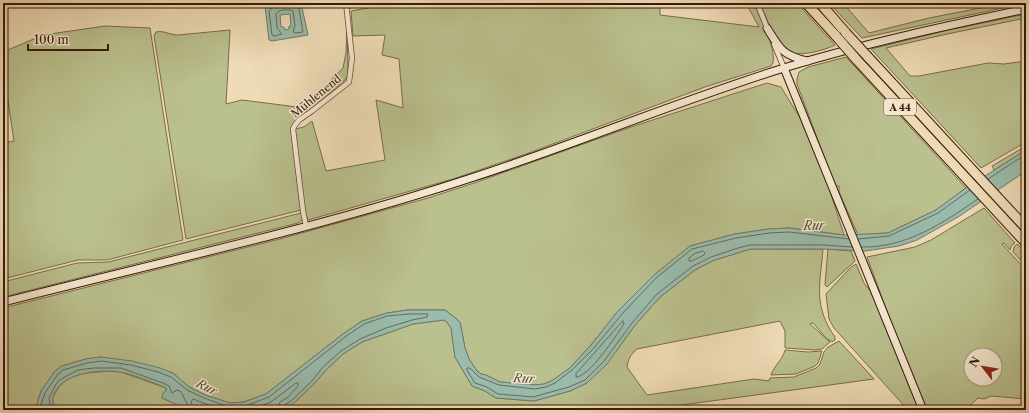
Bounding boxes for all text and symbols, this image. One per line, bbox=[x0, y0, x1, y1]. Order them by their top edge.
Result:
scale bar bbox=[28, 26, 108, 52]
text: 100 m bbox=[34, 32, 69, 47]
street label: Mühlenend bbox=[288, 71, 344, 120]
road number: A 44 bbox=[884, 99, 916, 115]
water label: Rur bbox=[803, 218, 826, 233]
north arrow bbox=[963, 347, 1003, 387]
text: N bbox=[966, 354, 983, 370]
water label: Rur bbox=[512, 370, 536, 386]
water label: Rur bbox=[193, 375, 221, 399]

